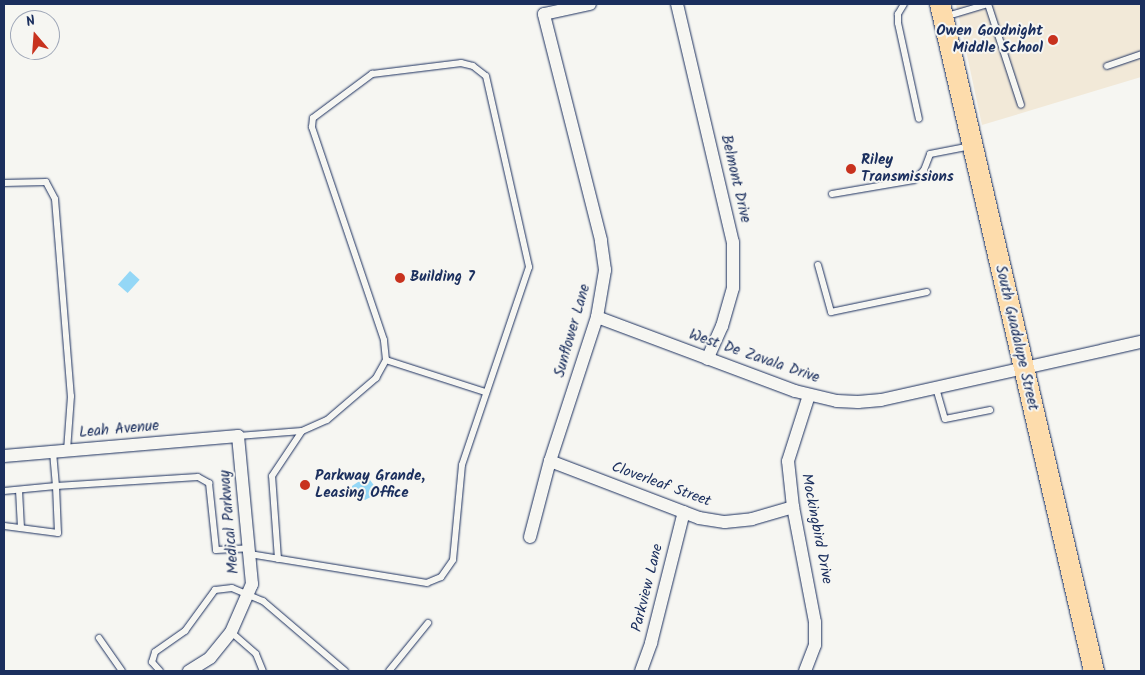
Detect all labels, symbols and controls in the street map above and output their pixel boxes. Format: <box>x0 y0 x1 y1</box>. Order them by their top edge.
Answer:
north arrow <box>10 10 60 60</box>
text: N <box>23 10 38 34</box>
place label: Owen Goodnight Middle School <box>936 22 1043 57</box>
marker: Owen Goodnight Middle School <box>1047 34 1059 46</box>
street label: Belmont Drive <box>716 133 754 225</box>
place label: Riley Transmissions <box>861 151 954 186</box>
marker: Riley Transmissions <box>845 163 857 175</box>
street label: South Guadalupe Street <box>991 264 1041 412</box>
place label: Building 7 <box>410 269 475 287</box>
marker: Building 7 <box>394 272 406 284</box>
street label: Sunflower Lane <box>551 282 595 380</box>
street label: West De Zavala Drive <box>686 326 822 388</box>
street label: Leah Avenue <box>78 418 160 442</box>
street label: Cloverleaf Street <box>609 459 713 511</box>
place label: Parkway Grande, Leasing Office <box>315 467 425 502</box>
street label: Medical Parkway <box>216 469 244 575</box>
street label: Mockingbird Drive <box>796 472 836 586</box>
marker: Parkway Grande, Leasing Office <box>299 479 311 491</box>
street label: Parkview Lane <box>628 542 668 634</box>

